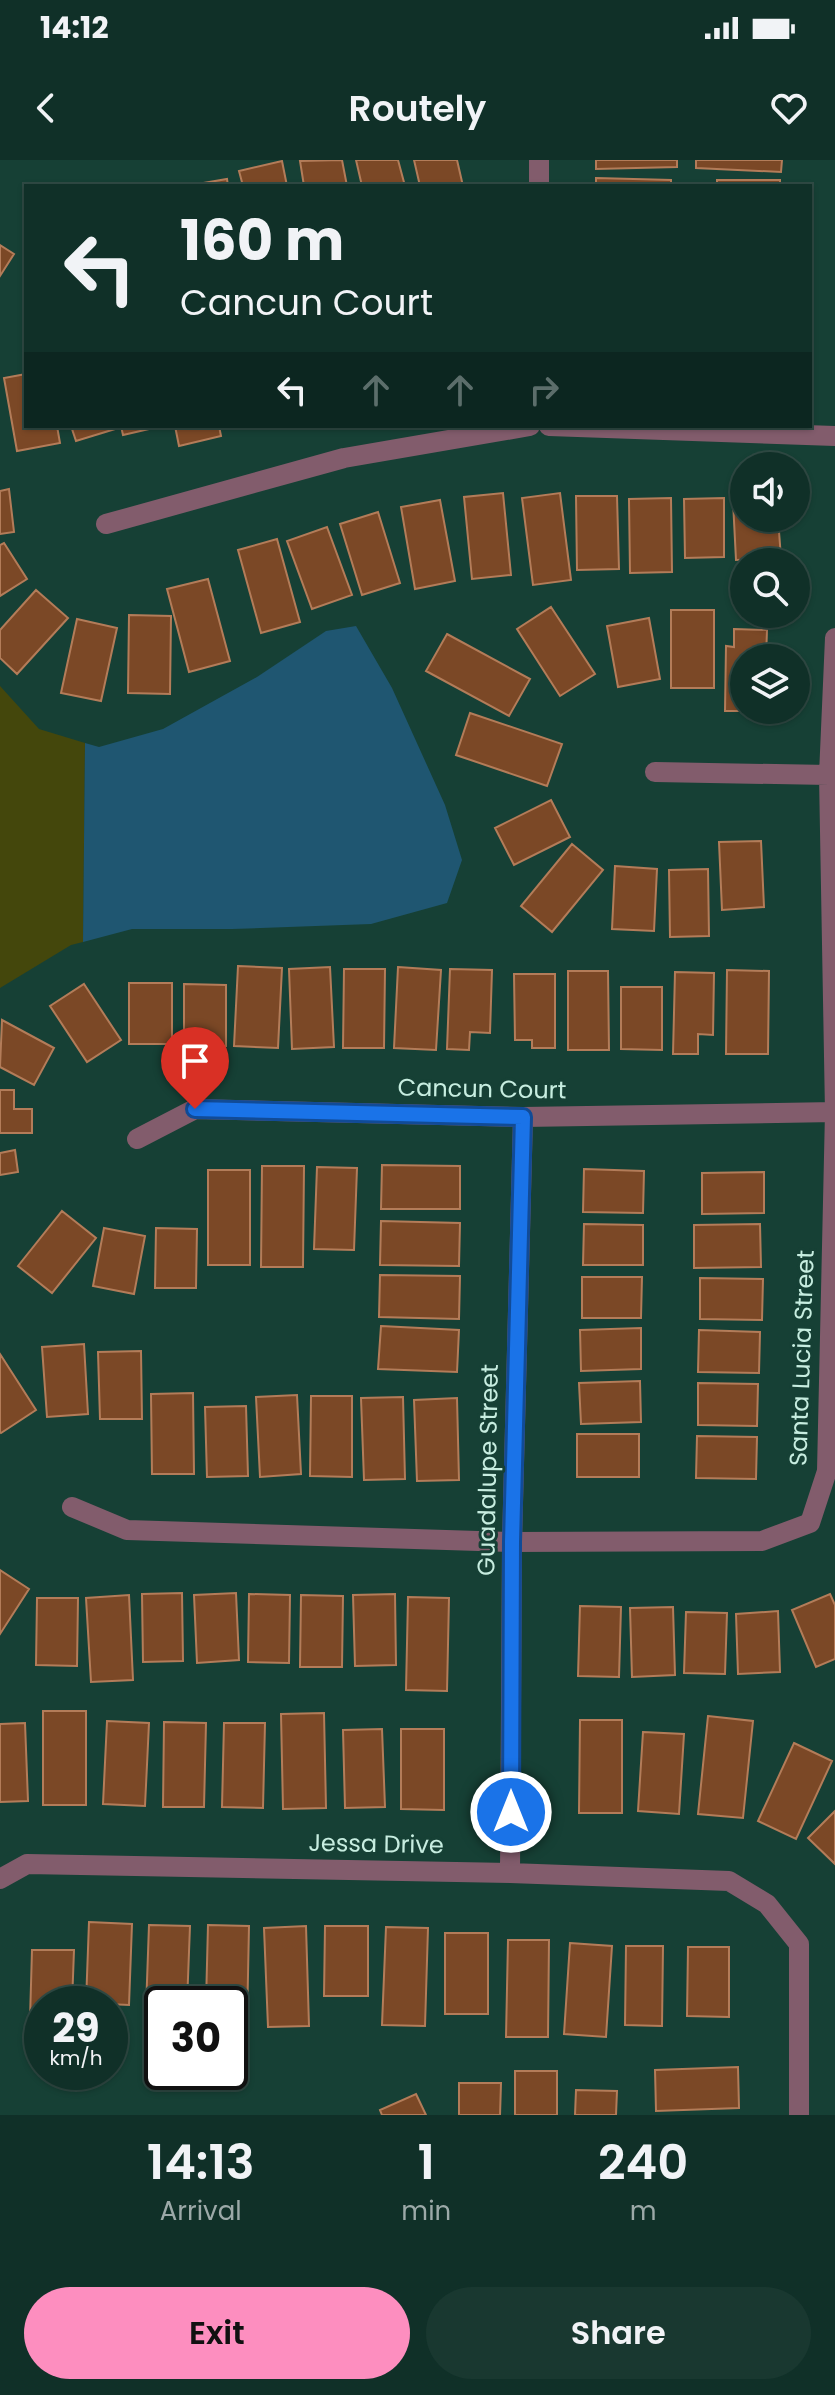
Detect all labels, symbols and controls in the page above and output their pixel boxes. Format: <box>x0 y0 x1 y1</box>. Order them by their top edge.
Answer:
text: 14:12 <box>40 6 109 49</box>
text: Routely <box>349 83 486 134</box>
icon: back <box>24 86 68 130</box>
icon: heart <box>767 86 811 130</box>
text: 160 m <box>180 201 344 280</box>
icon: left <box>48 216 152 320</box>
text: Cancun Court <box>180 277 433 328</box>
icon: left <box>270 368 314 412</box>
icon: ahead <box>354 368 398 412</box>
icon: ahead <box>438 368 482 412</box>
icon: right <box>522 368 566 412</box>
map controls <box>730 452 810 724</box>
button: sound <box>730 452 810 532</box>
button: search <box>730 548 810 628</box>
button: layers <box>730 644 810 724</box>
pin <box>161 1027 229 1109</box>
icon: arrive <box>173 1039 217 1083</box>
street label: Cancun Court <box>397 1071 567 1106</box>
street label: Santa Lucia Street <box>781 1249 822 1467</box>
street label: Guadalupe Street <box>469 1364 506 1576</box>
position arrow <box>469 1770 553 1854</box>
street label: Jessa Drive <box>308 1826 444 1861</box>
speed limit sign: 30 <box>144 1986 248 2090</box>
text: 29 <box>52 2000 100 2056</box>
text: km/h <box>49 2044 103 2072</box>
text: 14:13 <box>147 2129 255 2196</box>
text: 1 <box>418 2129 435 2196</box>
text: 240 <box>598 2129 688 2196</box>
text: Arrival <box>160 2193 242 2229</box>
text: min <box>401 2193 451 2229</box>
text: m <box>630 2193 656 2229</box>
button: Exit <box>24 2287 410 2379</box>
button: Share <box>426 2287 811 2379</box>

